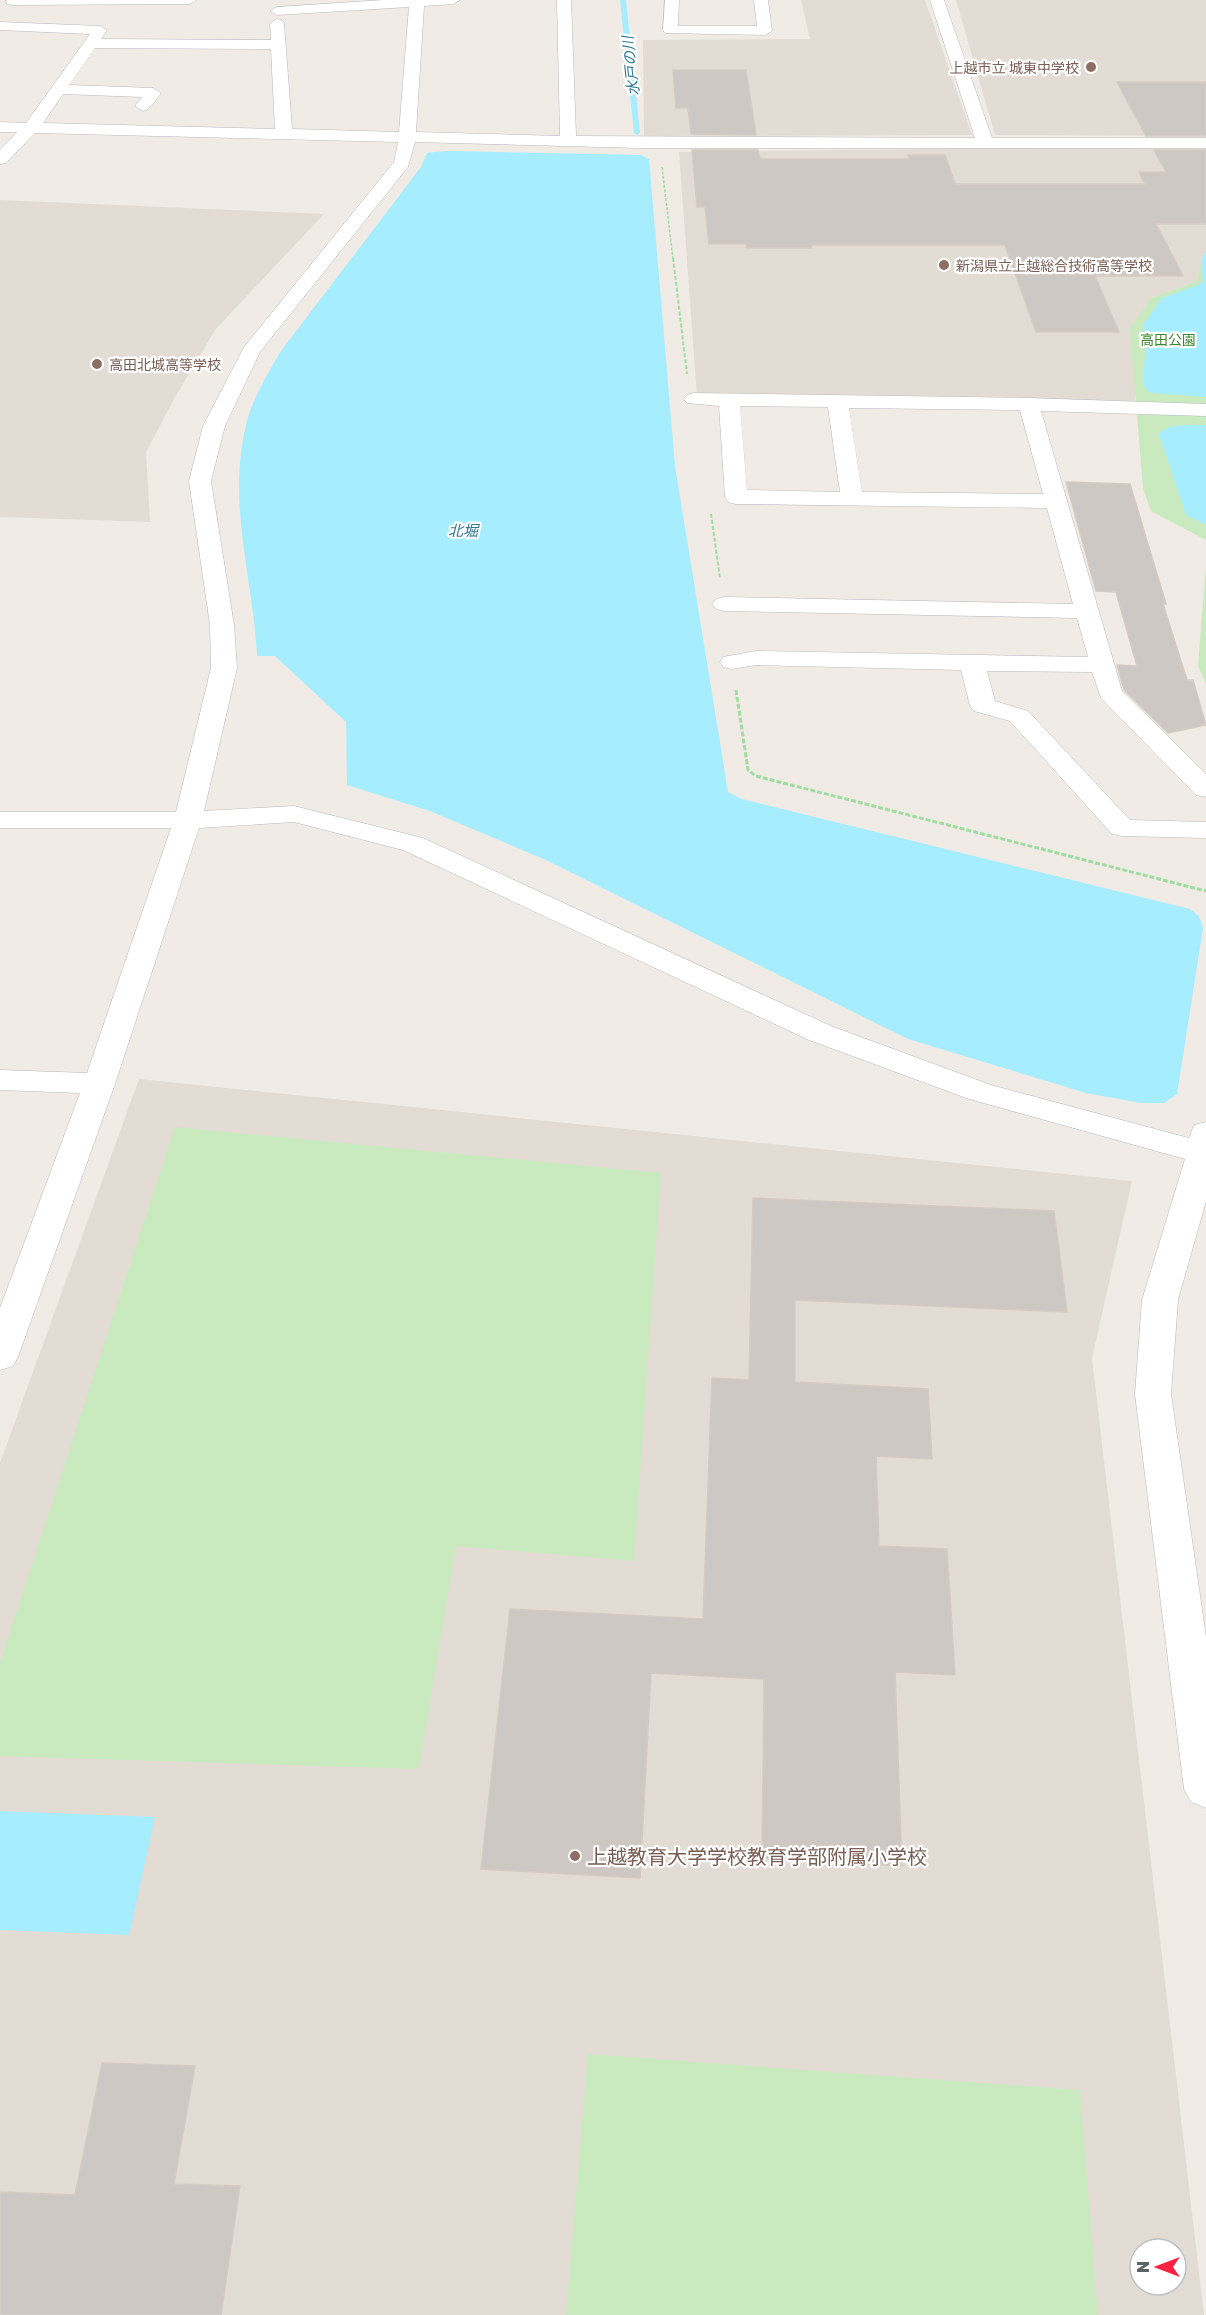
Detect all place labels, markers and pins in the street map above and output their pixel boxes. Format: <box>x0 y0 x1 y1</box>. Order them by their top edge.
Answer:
place label: 上越市立 城東中学校 <box>950 59 1079 76</box>
marker: 上越市立 城東中学校 <box>1084 60 1098 74</box>
place label: 新潟県立上越総合技術高等学校 <box>956 257 1152 274</box>
marker: 新潟県立上越総合技術高等学校 <box>937 258 951 272</box>
place label: 高田北城高等学校 <box>109 356 221 373</box>
marker: 高田北城高等学校 <box>90 357 104 371</box>
place label: 上越教育大学学校教育学部附属小学校 <box>587 1844 927 1868</box>
marker: 上越教育大学学校教育学部附属小学校 <box>568 1849 582 1863</box>

